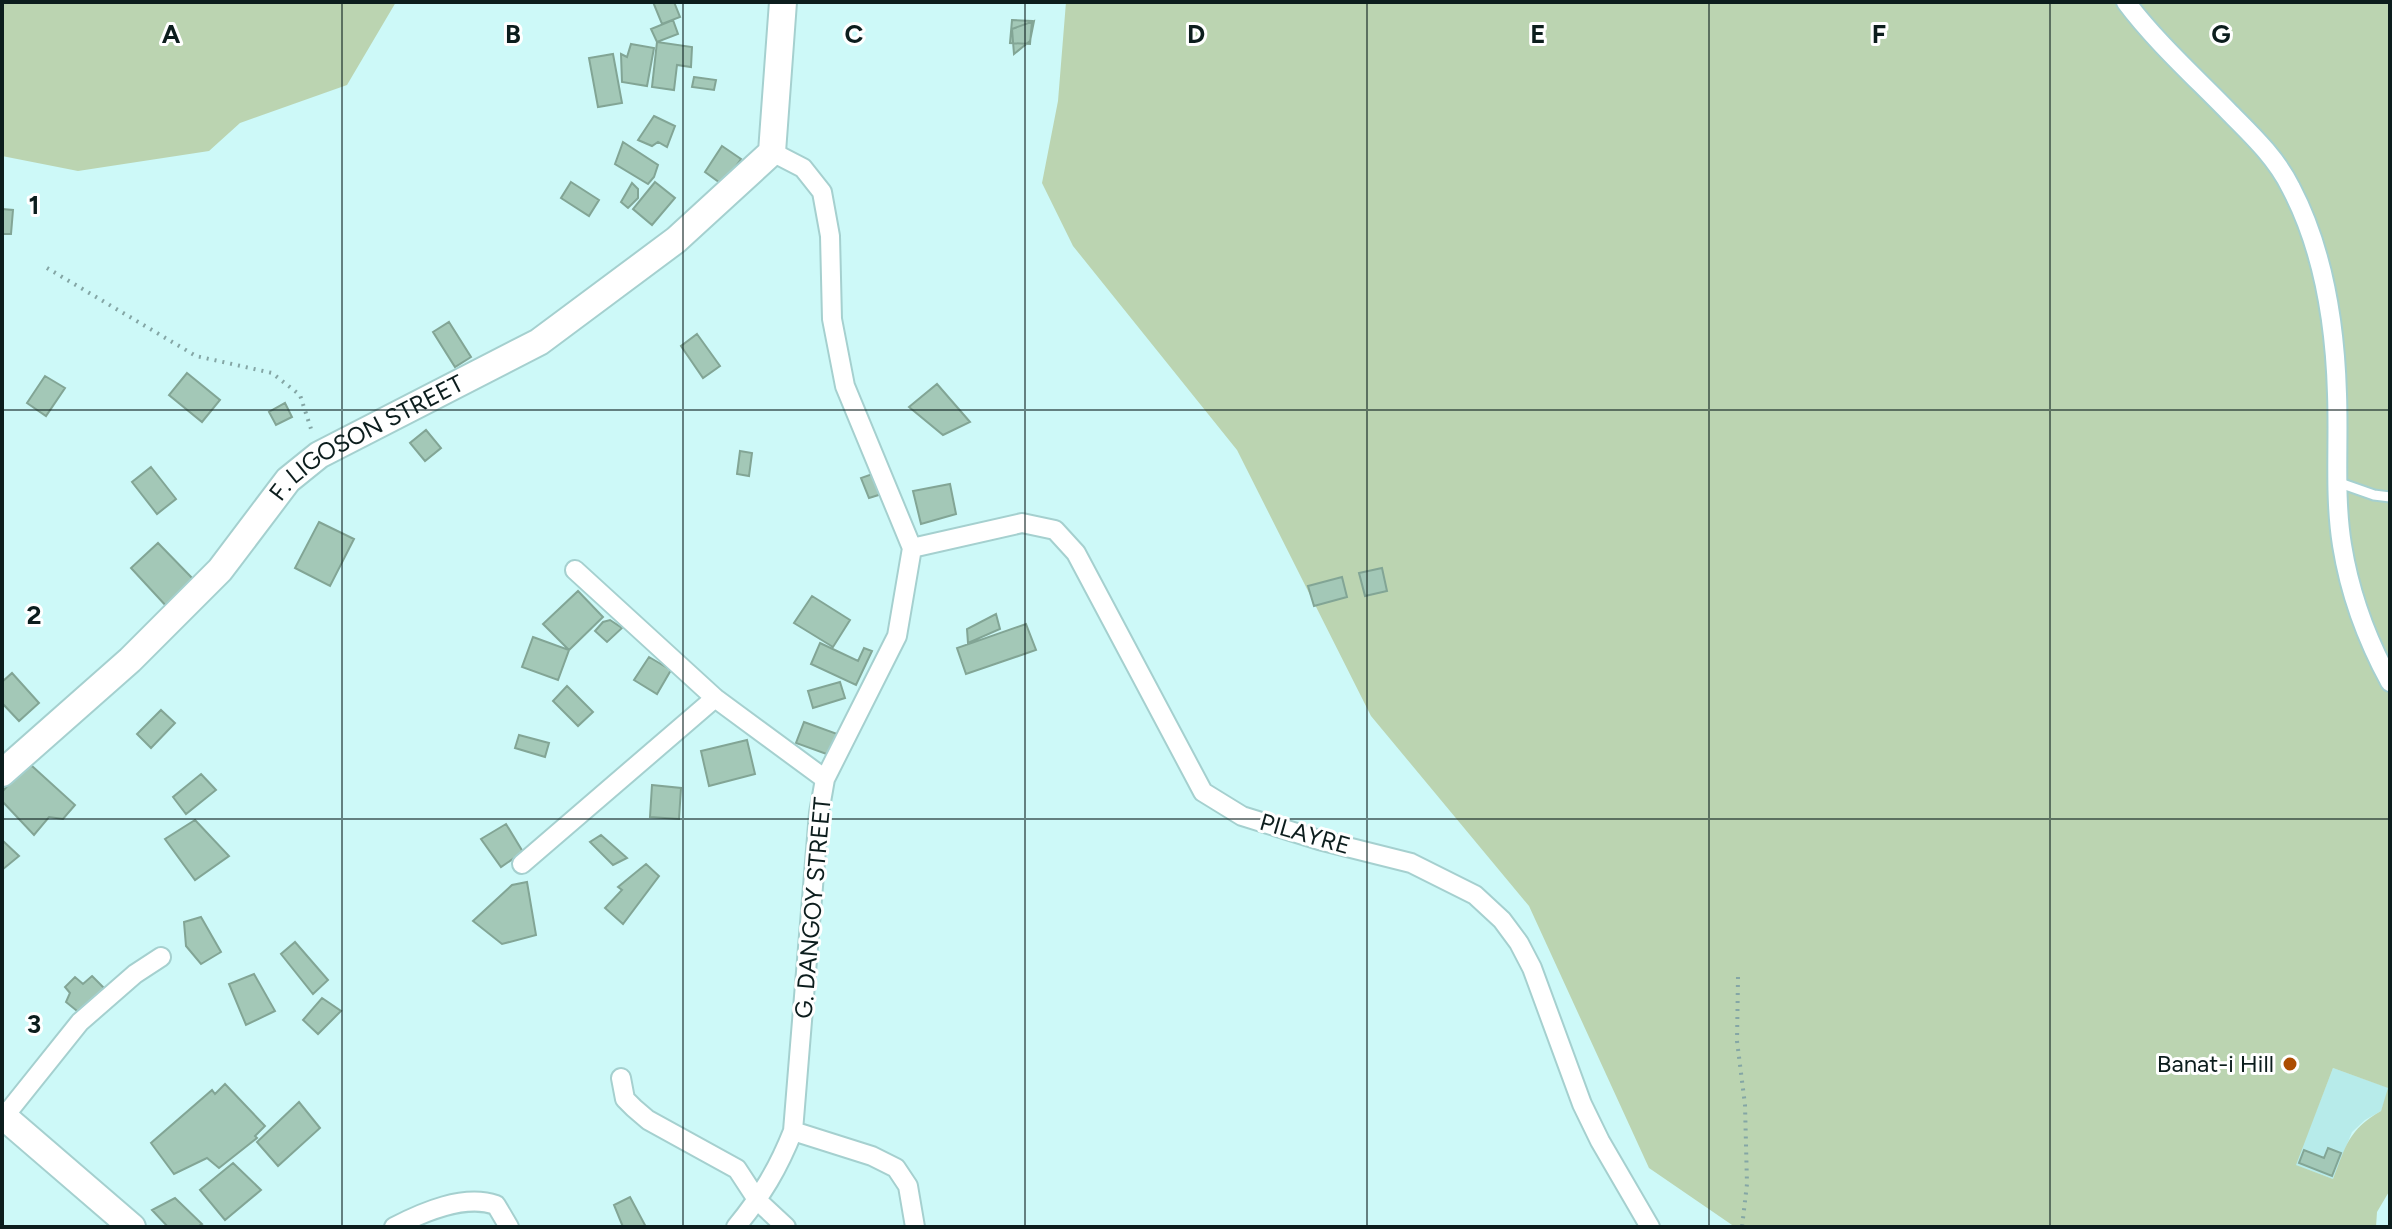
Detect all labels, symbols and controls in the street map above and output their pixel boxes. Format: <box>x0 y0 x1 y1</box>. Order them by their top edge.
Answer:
text: A <box>162 18 181 50</box>
text: B <box>505 18 521 50</box>
text: C <box>845 18 864 50</box>
text: D <box>1187 18 1205 50</box>
text: E <box>1530 18 1546 50</box>
text: F <box>1872 18 1886 50</box>
text: G <box>2211 18 2231 50</box>
text: 1 <box>29 189 39 221</box>
street label: F. LIGOSON STREET <box>263 368 468 506</box>
text: 2 <box>26 599 42 631</box>
street label: G. DANGOY STREET <box>788 796 837 1020</box>
street label: PILAYRE <box>1257 807 1354 860</box>
text: 3 <box>27 1008 41 1040</box>
place label: Banat-i Hill <box>2157 1049 2274 1078</box>
marker: Banat-i Hill <box>2281 1055 2299 1073</box>

